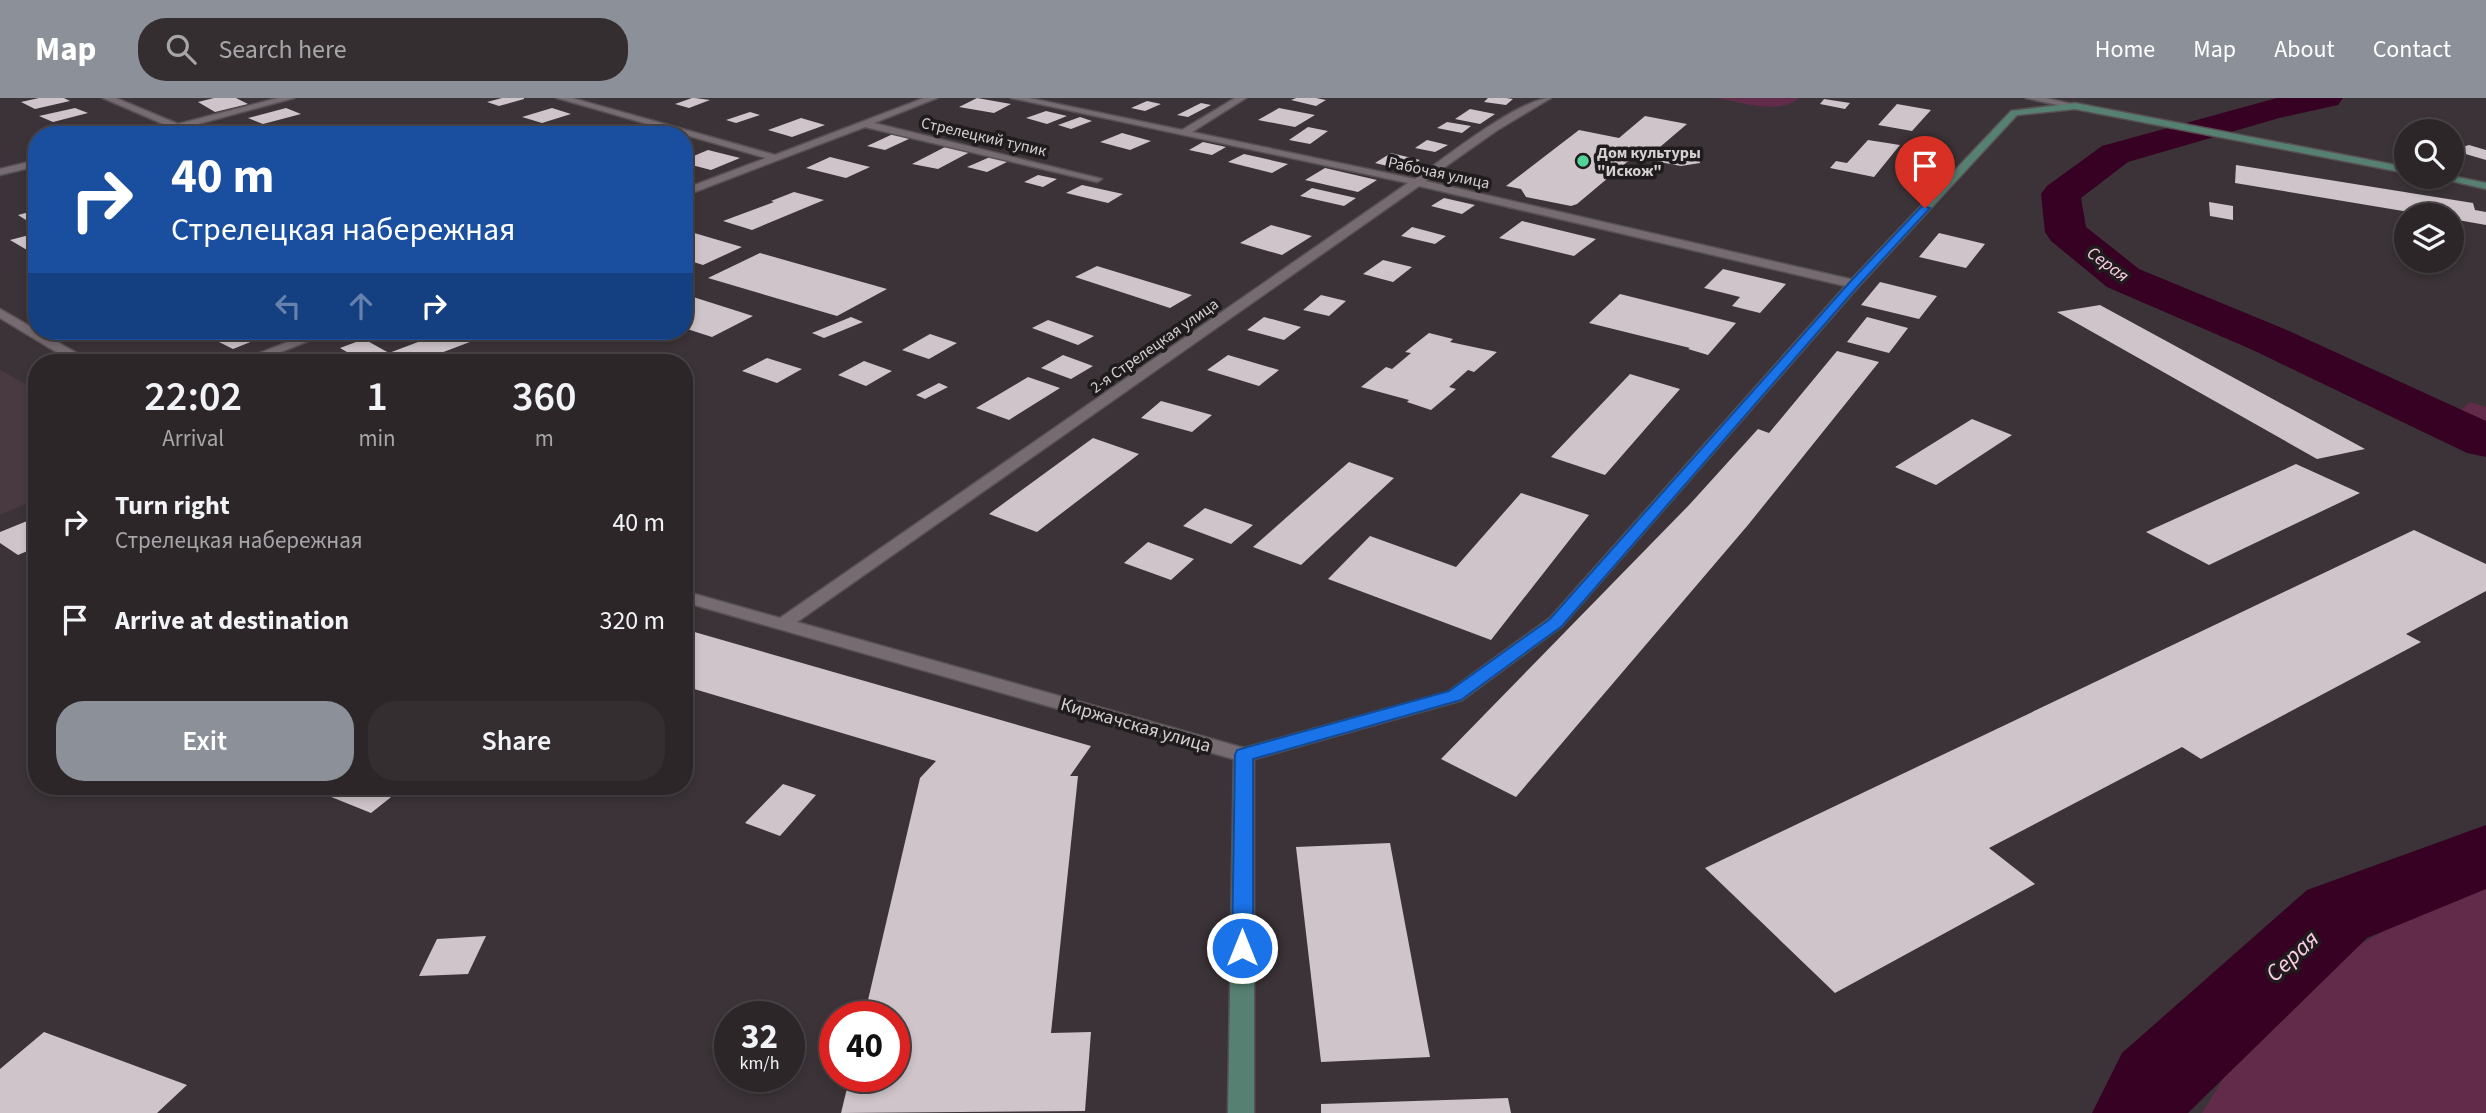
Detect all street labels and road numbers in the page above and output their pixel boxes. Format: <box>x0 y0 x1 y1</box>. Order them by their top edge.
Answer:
street label: Стрелецкий тупик <box>919 112 1049 162</box>
street label: Рабочая улица <box>1386 151 1492 194</box>
street label: 2-я Стрелецкая улица <box>1086 293 1223 398</box>
street label: Киржачская улица <box>1057 691 1214 760</box>

